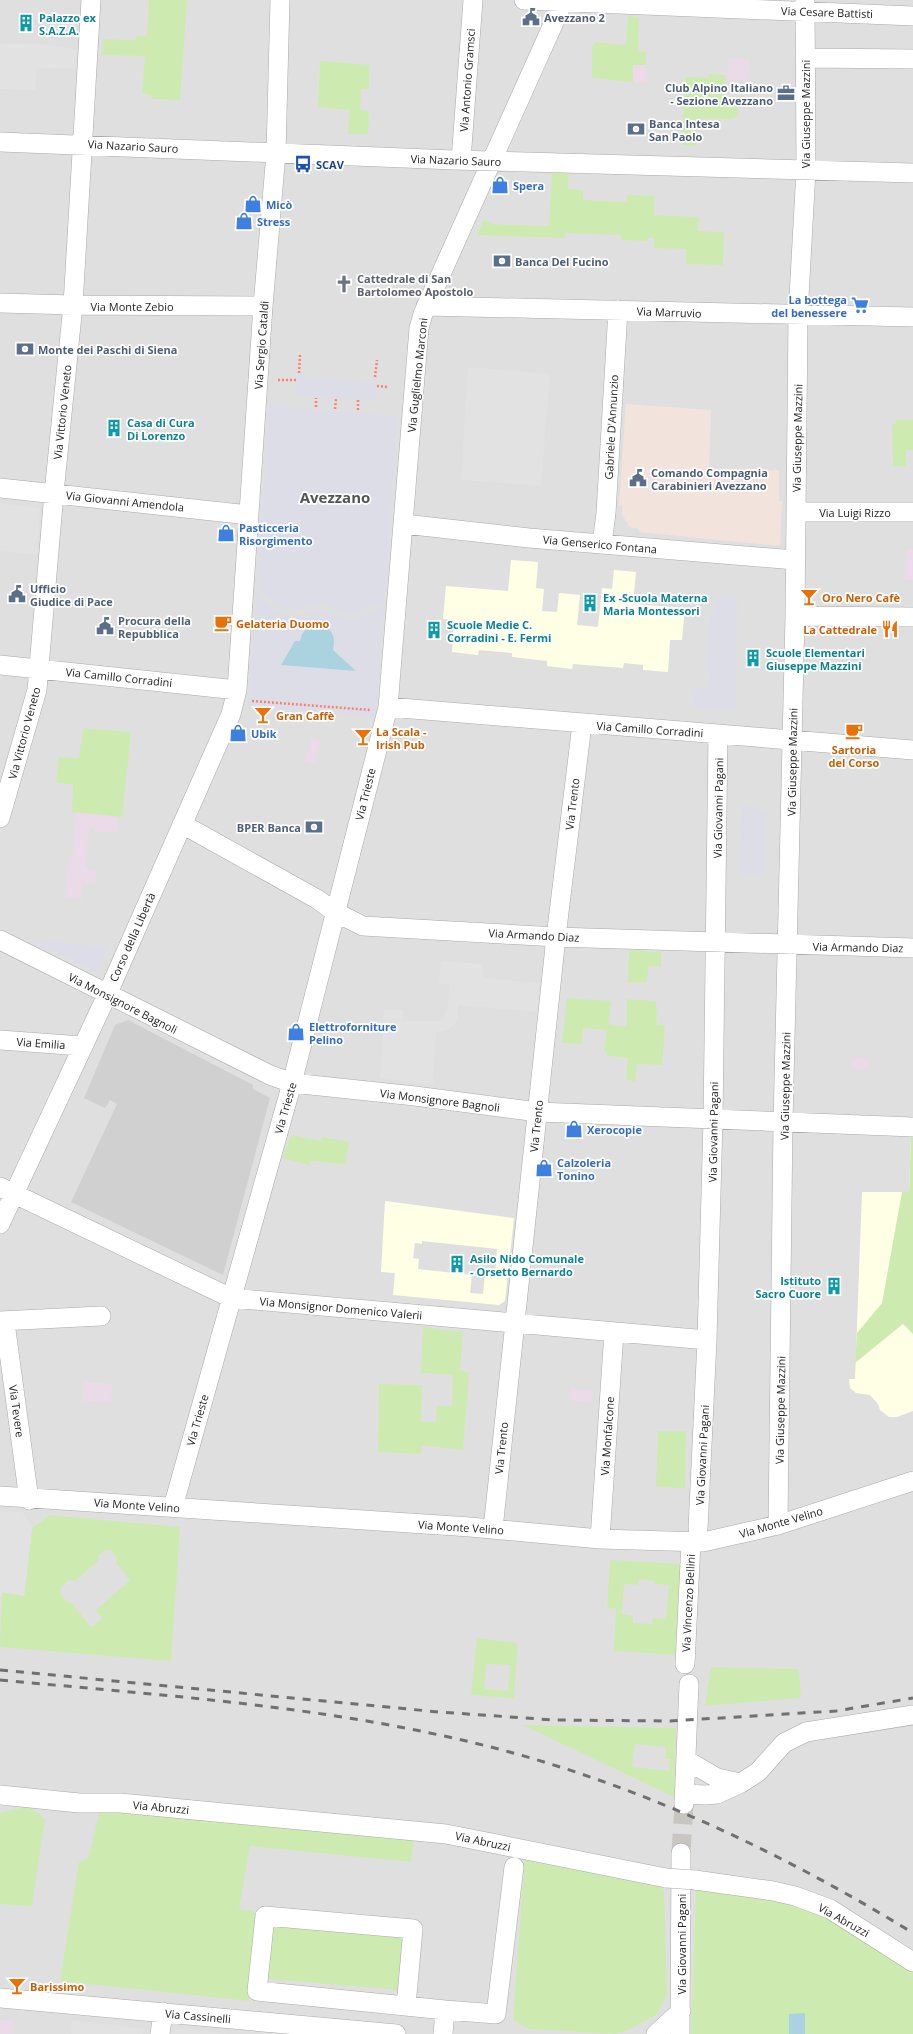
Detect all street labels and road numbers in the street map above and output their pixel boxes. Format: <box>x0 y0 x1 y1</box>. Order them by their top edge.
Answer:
street label: Via Cesare Battisti <box>781 3 873 21</box>
street label: Via Antonio Gramsci <box>456 28 478 132</box>
street label: Via Giuseppe Mazzini <box>798 60 813 168</box>
street label: Via Nazario Sauro <box>87 136 179 156</box>
street label: Via Nazario Sauro <box>410 151 502 169</box>
street label: Via Monte Zebio <box>90 299 174 314</box>
street label: Via Sergio Cataldi <box>250 300 272 390</box>
street label: Via Marruvio <box>636 303 702 321</box>
street label: Via Guglielmo Marconi <box>404 317 430 433</box>
street label: Via Vittorio Veneto <box>50 364 74 460</box>
street label: Gabriele D'Annunzio <box>601 374 621 480</box>
street label: Via Giuseppe Mazzini <box>789 384 805 492</box>
street label: Via Giovanni Amendola <box>65 487 185 515</box>
street label: Via Luigi Rizzo <box>819 505 891 520</box>
street label: Via Genserico Fontana <box>542 532 658 556</box>
street label: Via Camillo Corradini <box>65 664 173 690</box>
street label: Via Vittorio Veneto <box>4 685 44 781</box>
street label: Via Giuseppe Mazzini <box>784 708 800 816</box>
street label: Via Camillo Corradini <box>596 718 704 740</box>
street label: Via Giovanni Pagani <box>710 757 726 859</box>
street label: Via Trieste <box>351 766 379 822</box>
street label: Via Trento <box>561 777 583 831</box>
street label: Corso della Libertà <box>106 890 158 984</box>
street label: Via Armando Diaz <box>488 925 580 945</box>
street label: Via Armando Diaz <box>812 939 904 955</box>
street label: Via Monsignore Bagnoli <box>66 969 180 1037</box>
street label: Via Giuseppe Mazzini <box>777 1032 793 1140</box>
street label: Via Emilia <box>16 1034 66 1052</box>
street label: Via Trieste <box>270 1080 300 1136</box>
street label: Via Giovanni Pagani <box>705 1081 721 1183</box>
street label: Via Monsignore Bagnoli <box>379 1085 501 1115</box>
street label: Via Trento <box>526 1099 546 1153</box>
street label: Via Monsignor Domenico Valerii <box>259 1293 423 1323</box>
street label: Via Giuseppe Mazzini <box>772 1356 788 1464</box>
street label: Via Tevere <box>6 1384 28 1438</box>
street label: Via Trieste <box>182 1392 212 1448</box>
street label: Via Monfalcone <box>597 1396 617 1476</box>
street label: Via Giovanni Pagani <box>692 1404 712 1506</box>
street label: Via Trento <box>491 1421 511 1475</box>
street label: Via Monte Velino <box>93 1495 181 1516</box>
street label: Via Monte Velino <box>738 1503 825 1541</box>
street label: Via Monte Velino <box>417 1517 505 1538</box>
street label: Via Vincenzo Bellini <box>678 1553 698 1653</box>
street label: Via Abruzzi <box>132 1797 190 1817</box>
street label: Via Abruzzi <box>454 1828 512 1854</box>
street label: Via Giovanni Pagani <box>674 1894 689 1994</box>
street label: Via Abruzzi <box>816 1900 872 1940</box>
street label: Via Cassinelli <box>165 2006 231 2026</box>

